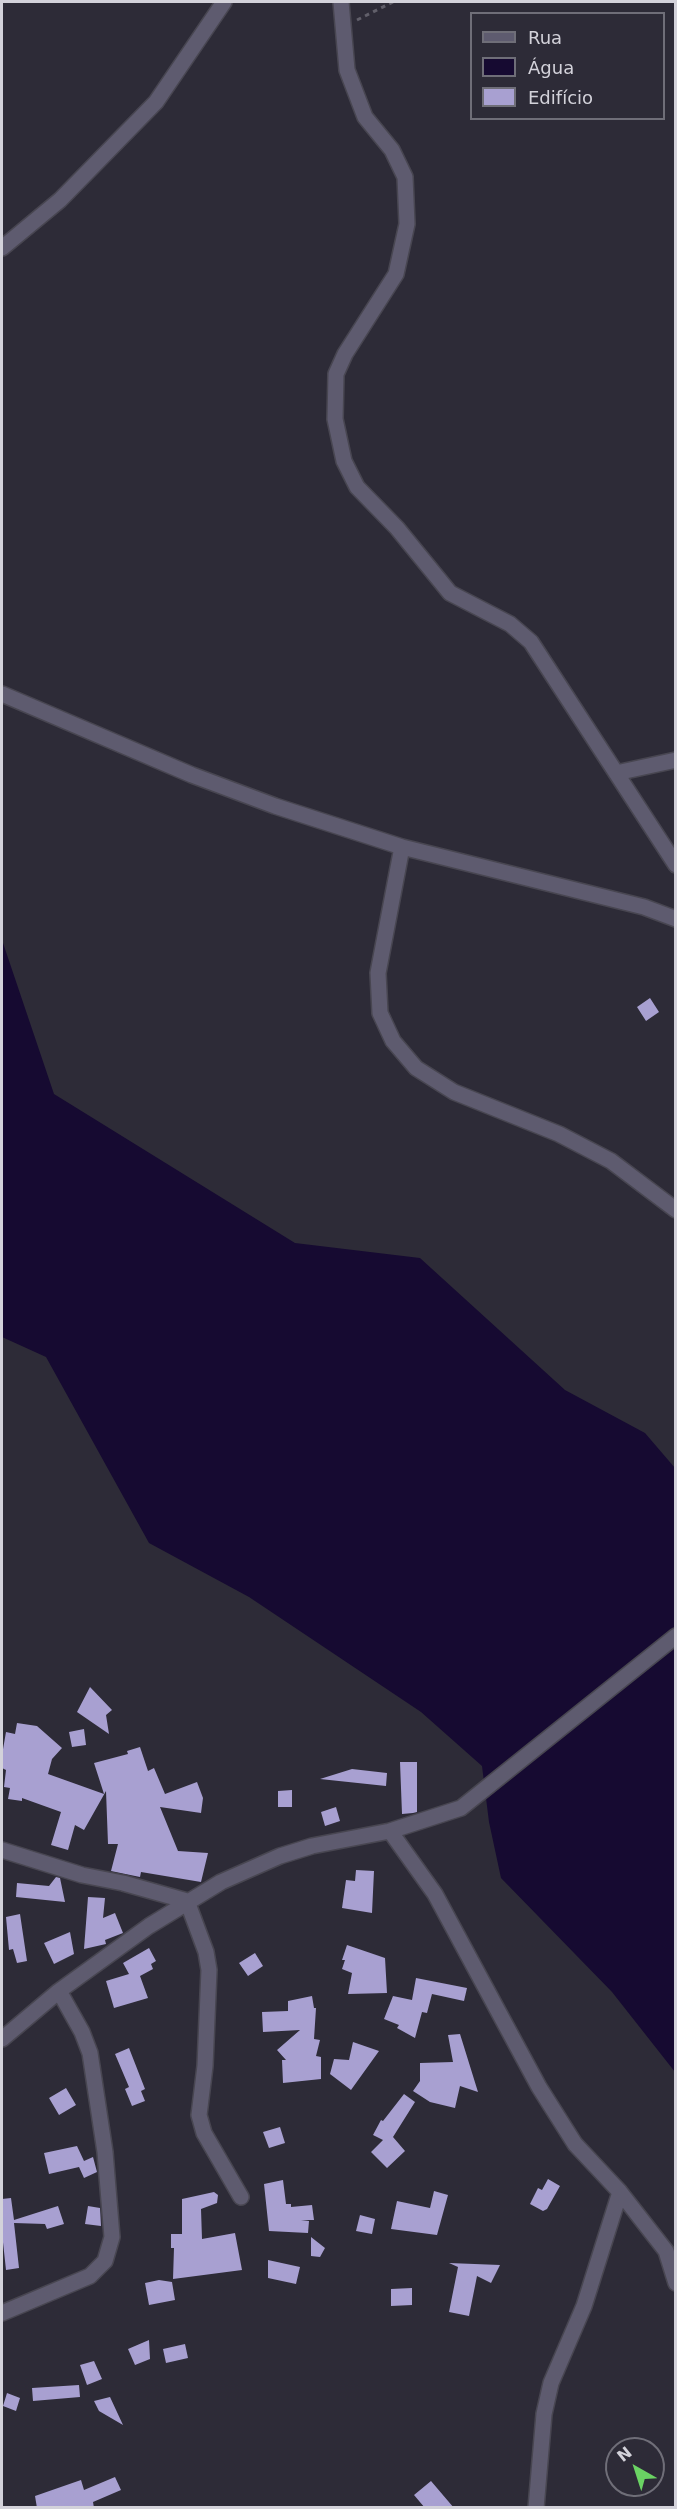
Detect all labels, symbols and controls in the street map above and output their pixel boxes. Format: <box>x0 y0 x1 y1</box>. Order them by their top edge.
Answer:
legend <box>470 12 665 120</box>
text: Rua <box>528 27 562 48</box>
text: Água <box>528 57 574 78</box>
text: Edifício <box>528 87 593 108</box>
north arrow <box>605 2437 665 2497</box>
text: N <box>613 2443 636 2466</box>

